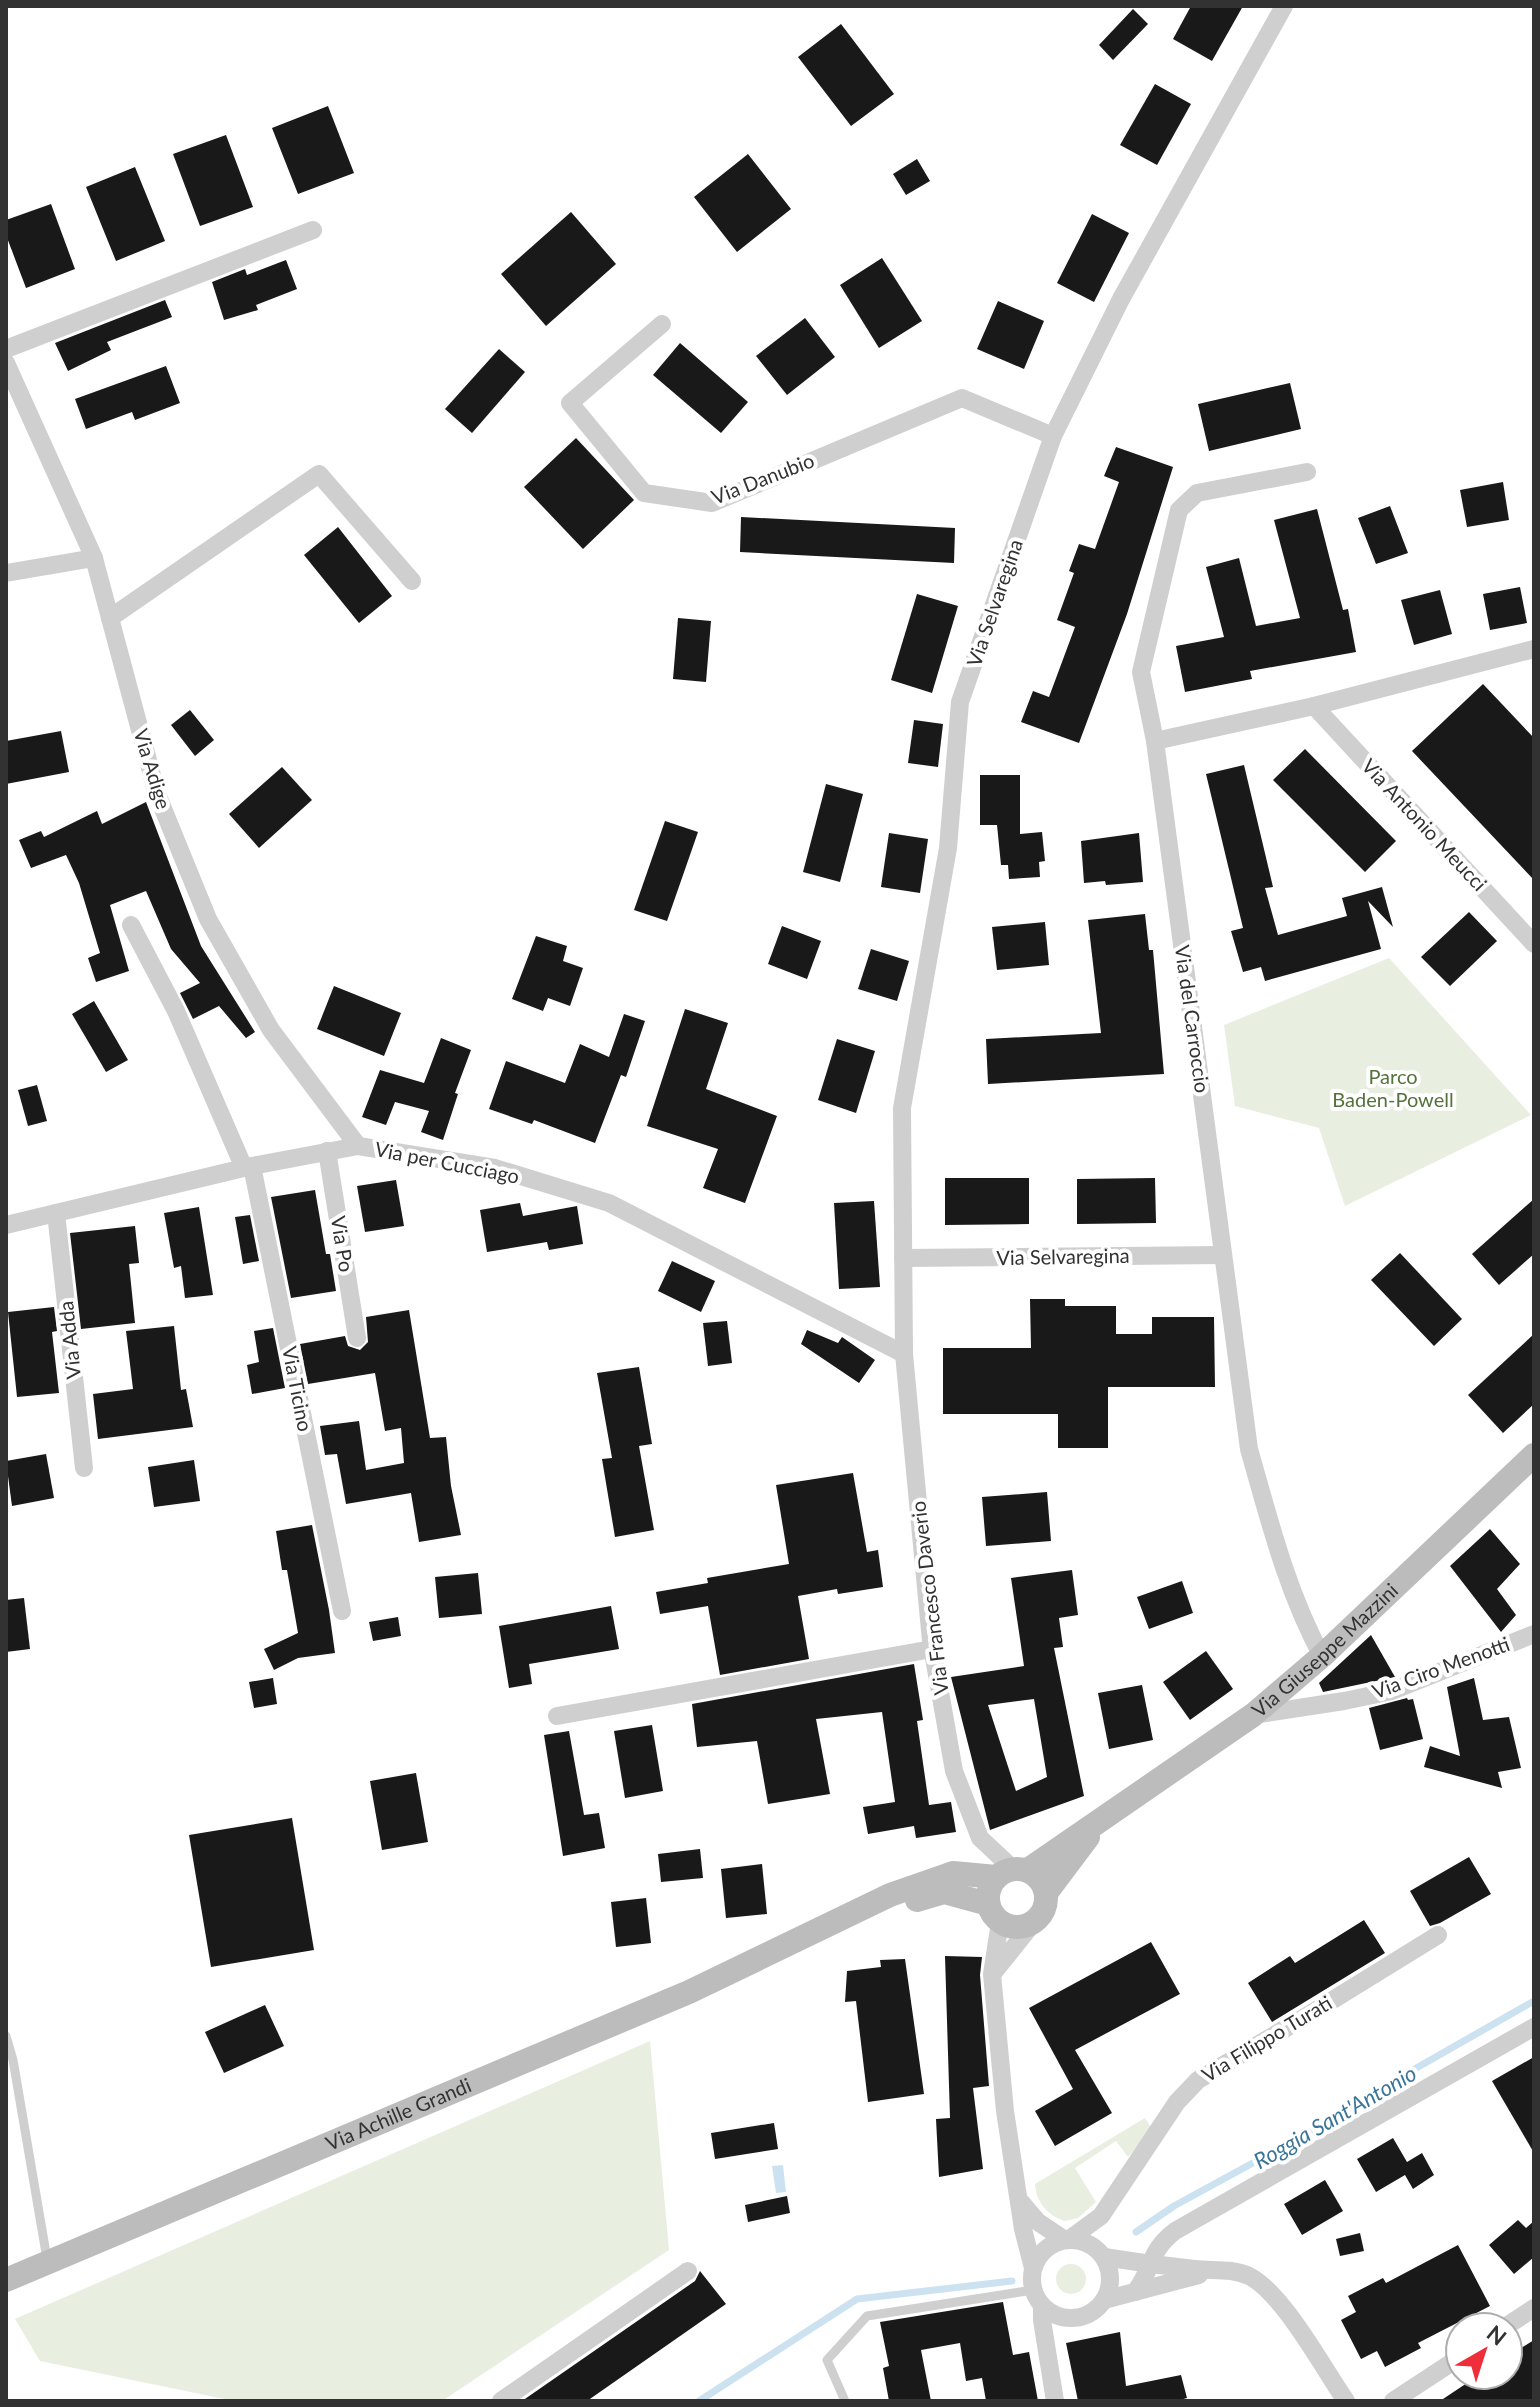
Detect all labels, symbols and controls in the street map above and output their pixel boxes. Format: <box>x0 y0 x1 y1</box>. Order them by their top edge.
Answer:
street label: Via Danubio <box>708 448 817 509</box>
street label: Via Selvaregina <box>961 536 1027 670</box>
street label: Via Adige <box>129 726 177 812</box>
street label: Via Antonio Meucci <box>1357 753 1492 895</box>
street label: Via del Carroccio <box>1171 943 1215 1094</box>
park label: Parco Baden-Powell <box>1332 1064 1454 1111</box>
street label: Via per Cucciago <box>373 1136 522 1188</box>
street label: Via Po <box>327 1214 359 1273</box>
street label: Via Selvaregina <box>996 1243 1130 1269</box>
street label: Via Adda <box>53 1300 85 1380</box>
street label: Via Ticino <box>278 1344 318 1433</box>
street label: Via Francesco Daverio <box>905 1500 953 1696</box>
street label: Via Giuseppe Mazzini <box>1247 1578 1402 1722</box>
street label: Via Ciro Menotti <box>1369 1631 1513 1703</box>
street label: Via Filippo Turati <box>1197 1990 1336 2086</box>
water label: Roggia Sant'Antonio <box>1249 2059 1421 2174</box>
street label: Via Achille Grandi <box>322 2072 474 2155</box>
north arrow <box>1444 2311 1524 2391</box>
text: N <box>1482 2319 1512 2351</box>

